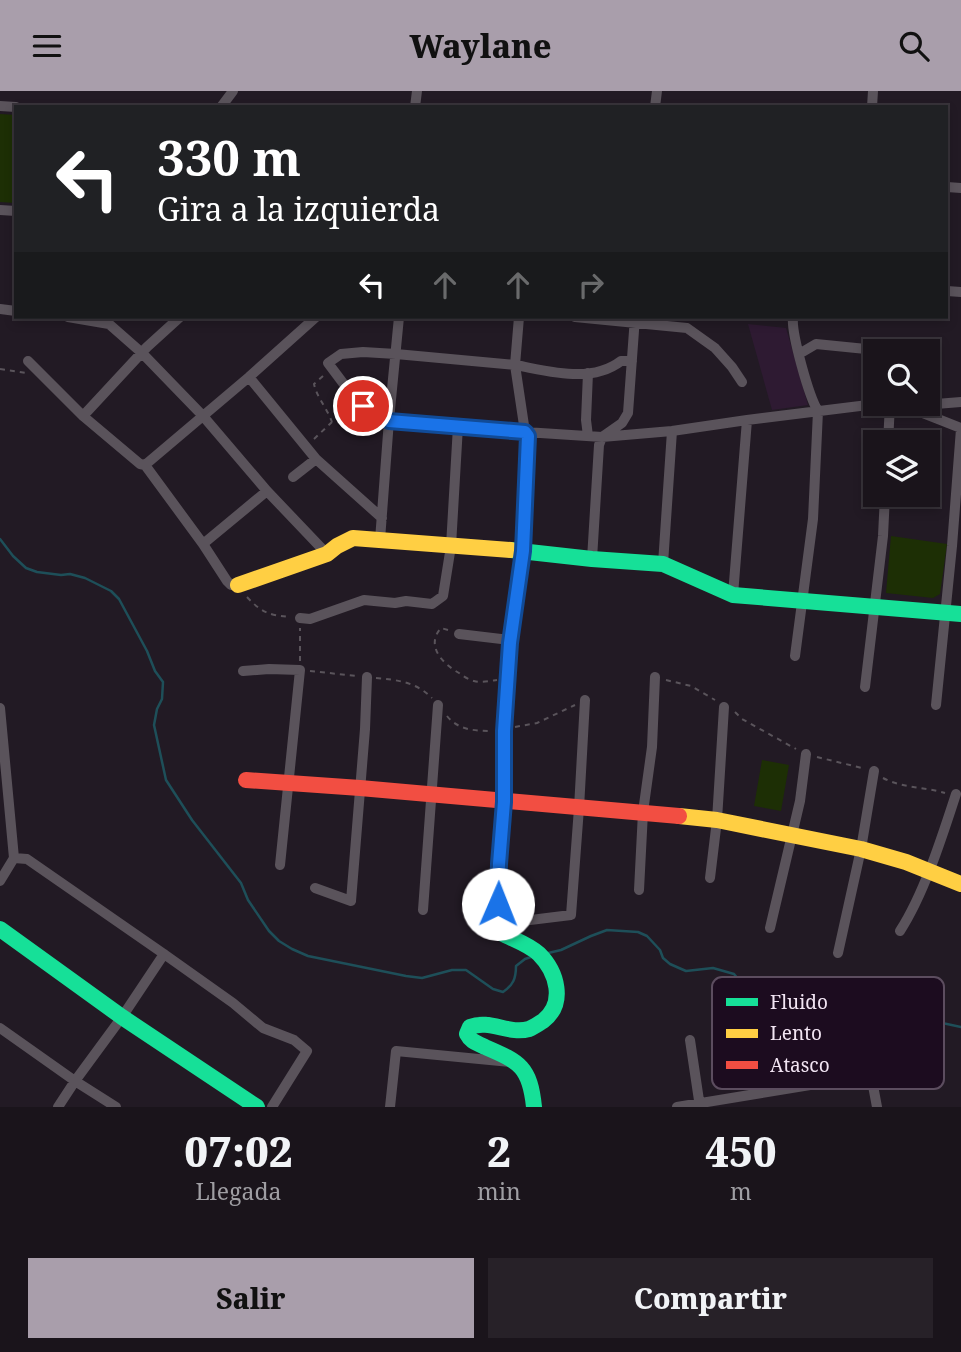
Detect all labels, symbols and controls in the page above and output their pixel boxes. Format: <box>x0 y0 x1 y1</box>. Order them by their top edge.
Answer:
text: Waylane <box>410 24 551 67</box>
icon: menu <box>28 27 66 65</box>
icon: search <box>895 27 933 65</box>
text: 330 m <box>157 124 301 190</box>
icon: left <box>42 133 133 224</box>
text: Gira a la izquierda <box>157 187 440 230</box>
icon: left <box>353 266 391 304</box>
icon: ahead <box>426 266 464 304</box>
icon: ahead <box>499 266 537 304</box>
icon: right <box>572 266 610 304</box>
map controls <box>863 339 940 507</box>
button: search <box>863 339 940 416</box>
pin <box>333 376 393 436</box>
icon: arrive <box>344 387 382 425</box>
button: layers <box>863 430 940 507</box>
position arrow <box>461 867 535 941</box>
legend <box>712 977 944 1089</box>
text: Fluido <box>770 989 828 1015</box>
text: Lento <box>770 1020 822 1046</box>
text: Atasco <box>770 1052 830 1078</box>
text: 07:02 <box>184 1122 293 1179</box>
text: 2 <box>487 1122 511 1179</box>
text: 450 <box>705 1122 777 1179</box>
text: Llegada <box>195 1175 282 1207</box>
text: min <box>477 1175 521 1207</box>
text: m <box>730 1175 752 1207</box>
button: Salir <box>28 1258 474 1338</box>
button: Compartir <box>488 1258 933 1338</box>

